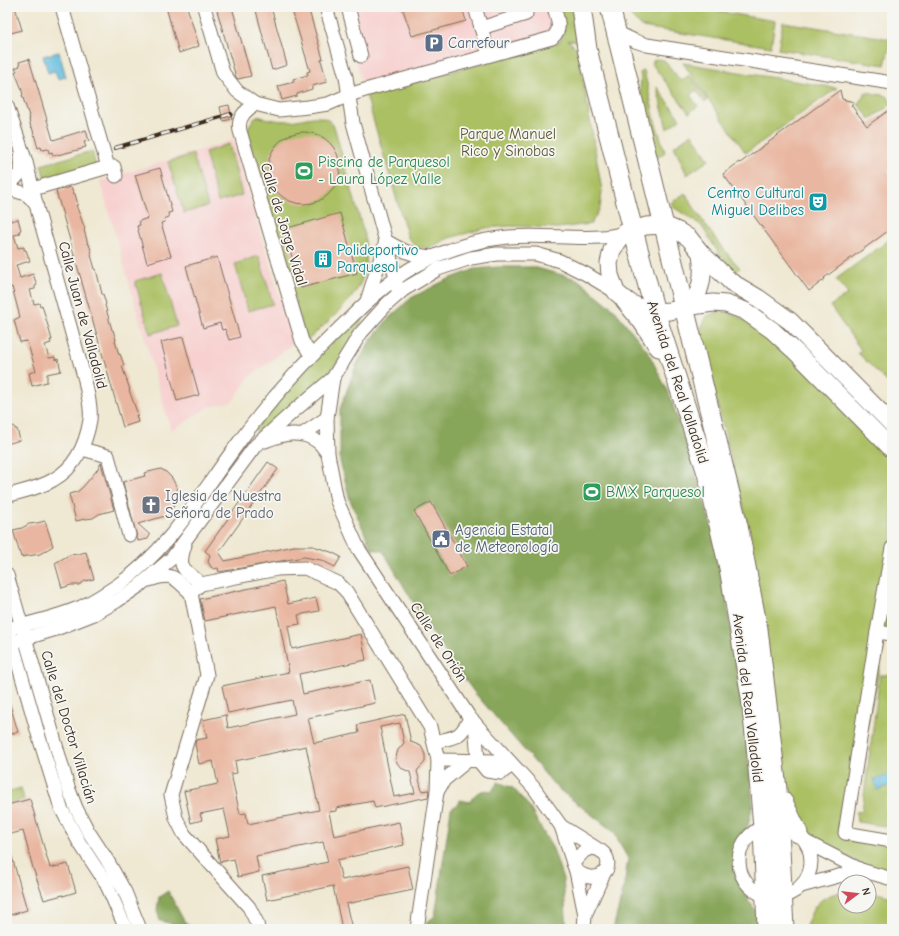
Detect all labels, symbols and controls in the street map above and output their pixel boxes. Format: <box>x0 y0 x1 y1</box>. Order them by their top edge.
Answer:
parking icon: Carrefour <box>423 32 445 54</box>
place label: Carrefour <box>448 34 510 52</box>
park label: Parque Manuel Rico y Sinobas <box>460 125 556 160</box>
place label: Piscina de Parquesol - Laura López Valle <box>318 153 450 188</box>
street label: Calle de Jorge Vidal <box>257 160 311 288</box>
sports icon: Piscina de Parquesol - Laura López Valle <box>293 160 315 182</box>
place label: Centro Cultural Miguel Delibes <box>707 184 804 219</box>
theatre icon: Centro Cultural Miguel Delibes <box>807 191 829 213</box>
street label: Calle Juan de Valladolid <box>55 239 111 391</box>
place label: Polideportivo Parquesol <box>337 241 418 276</box>
building icon: Polideportivo Parquesol <box>312 248 334 270</box>
street label: Avenida del Real Valladolid <box>643 298 713 466</box>
sports icon: BMX Parquesol <box>581 481 603 503</box>
place label: BMX Parquesol <box>606 483 705 501</box>
place label: Iglesia de Nuestra Señora de Prado <box>165 487 282 522</box>
church icon: Iglesia de Nuestra Señora de Prado <box>140 494 162 516</box>
place label: Agencia Estatal de Meteorología <box>455 521 559 556</box>
public building icon: Agencia Estatal de Meteorología <box>430 528 452 550</box>
street label: Calle de Orión <box>406 599 472 685</box>
street label: Avenida del Real Valladolid <box>729 612 767 784</box>
street label: Calle del Doctor Villacián <box>37 648 101 806</box>
north arrow <box>837 874 877 914</box>
text: N <box>859 886 873 897</box>

